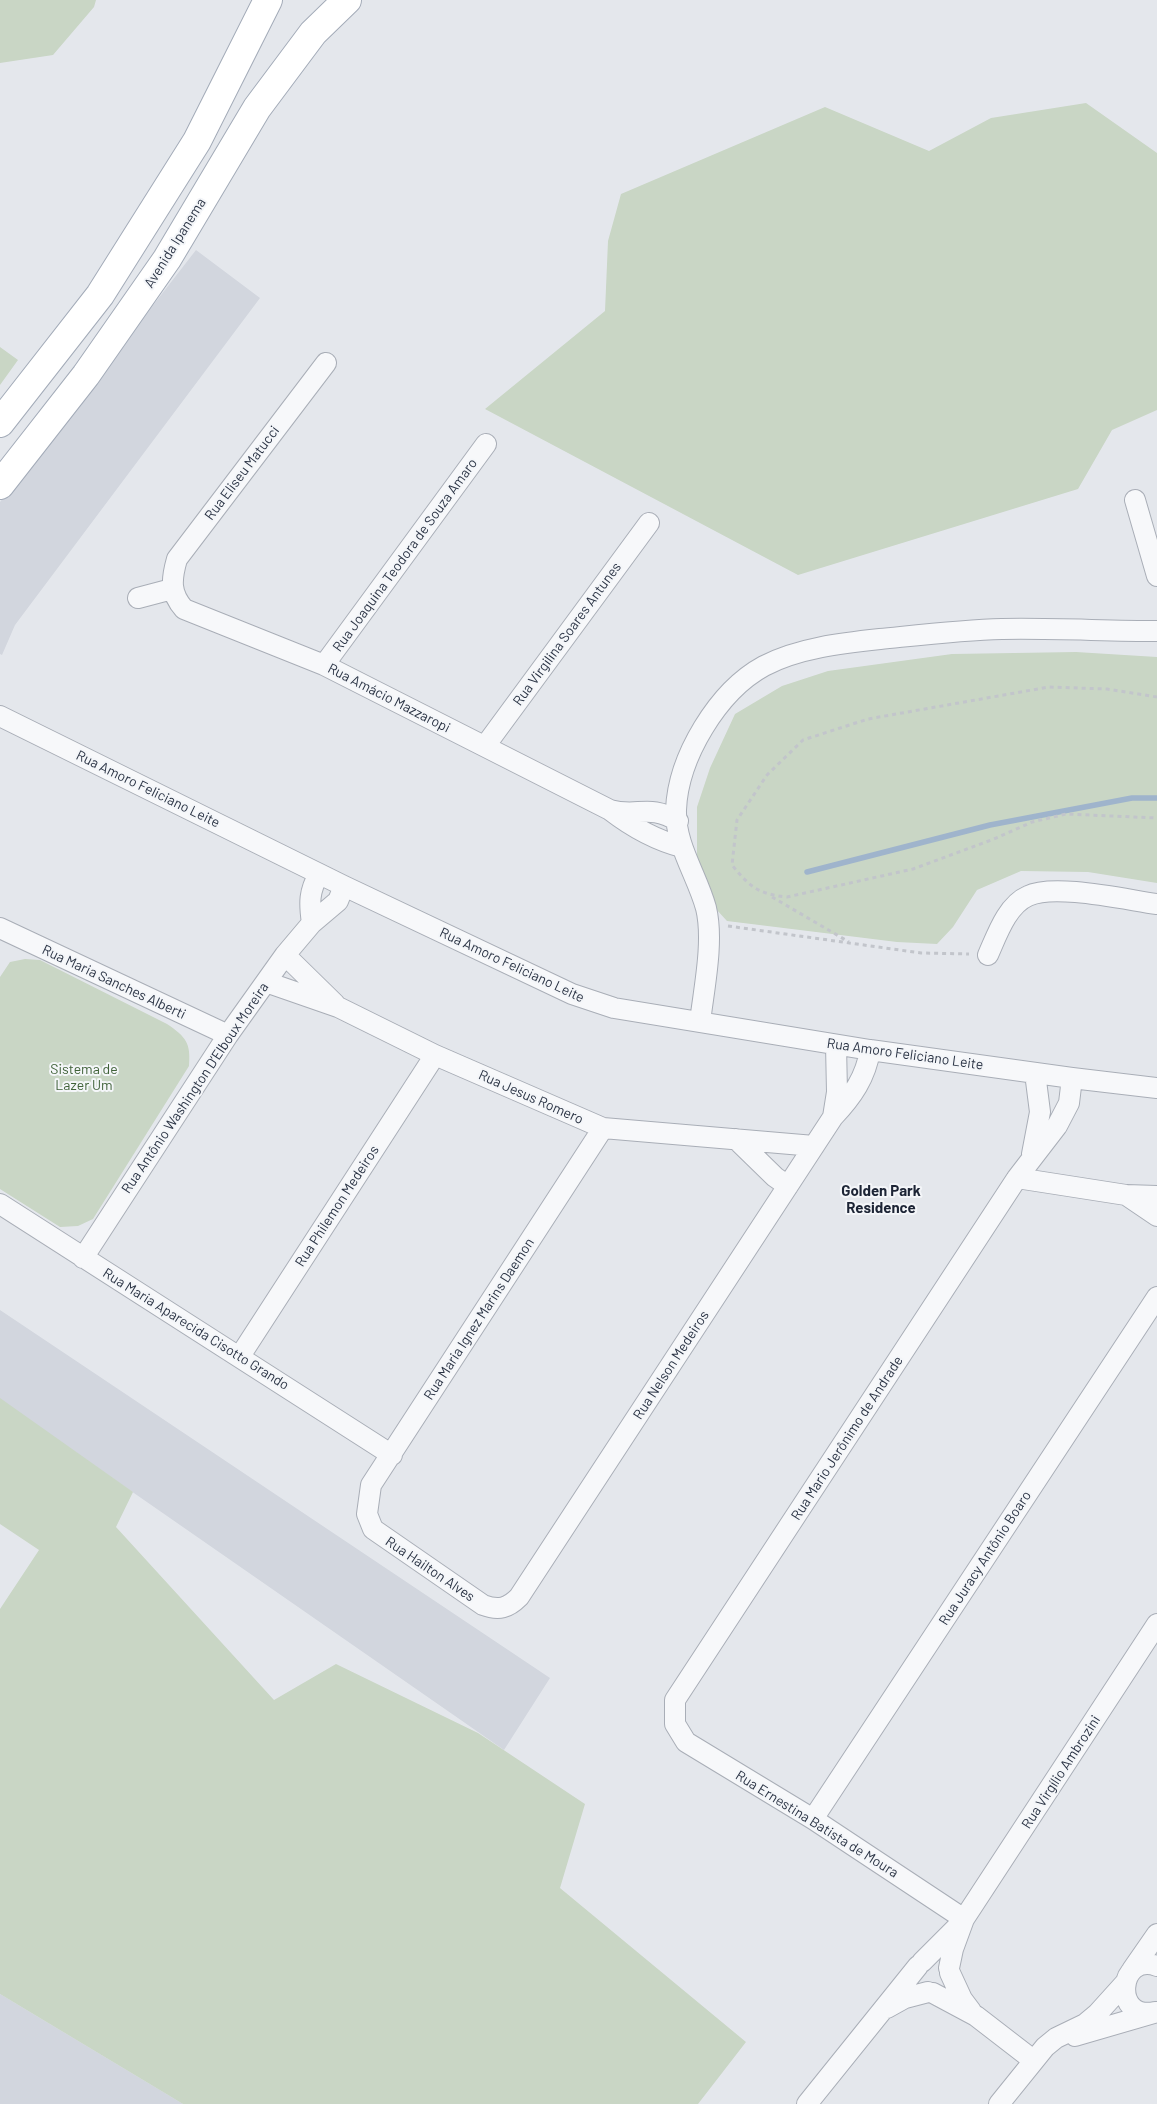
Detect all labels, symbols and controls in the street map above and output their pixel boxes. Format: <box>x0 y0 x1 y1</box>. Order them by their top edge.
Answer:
street label: Avenida Ipanema <box>141 195 209 291</box>
street label: Rua Eliseu Matucci <box>201 423 283 523</box>
street label: Rua Joaquina Teodora de Souza Amaro <box>329 455 481 655</box>
street label: Rua Virgilina Soares Antunes <box>509 559 625 709</box>
street label: Rua Amácio Mazzaropi <box>325 660 453 736</box>
street label: Rua Amoro Feliciano Leite <box>73 747 223 831</box>
street label: Rua Amoro Feliciano Leite <box>437 924 587 1006</box>
street label: Rua Maria Sanches Alberti <box>39 941 189 1023</box>
street label: Rua Antônio Washington D’Elboux Moreira <box>118 979 272 1197</box>
street label: Rua Amoro Feliciano Leite <box>826 1035 984 1073</box>
park label: Sistema de Lazer Um <box>50 1061 118 1094</box>
street label: Rua Jesus Romero <box>476 1066 586 1128</box>
street label: Rua Philemon Medeiros <box>292 1142 382 1270</box>
district label: Golden Park Residence <box>841 1182 921 1217</box>
street label: Rua Maria Ignez Marins Daemon <box>420 1235 538 1403</box>
street label: Rua Maria Aparecida Cisotto Grando <box>100 1265 292 1393</box>
street label: Rua Nelson Medeiros <box>630 1307 712 1423</box>
street label: Rua Mario Jerônimo de Andrade <box>788 1353 906 1523</box>
street label: Rua Juracy Antônio Boaro <box>935 1488 1035 1628</box>
street label: Rua Hailton Alves <box>382 1533 478 1605</box>
street label: Rua Virgílio Ambrozini <box>1018 1712 1104 1832</box>
street label: Rua Ernestina Batista de Moura <box>733 1767 901 1881</box>

